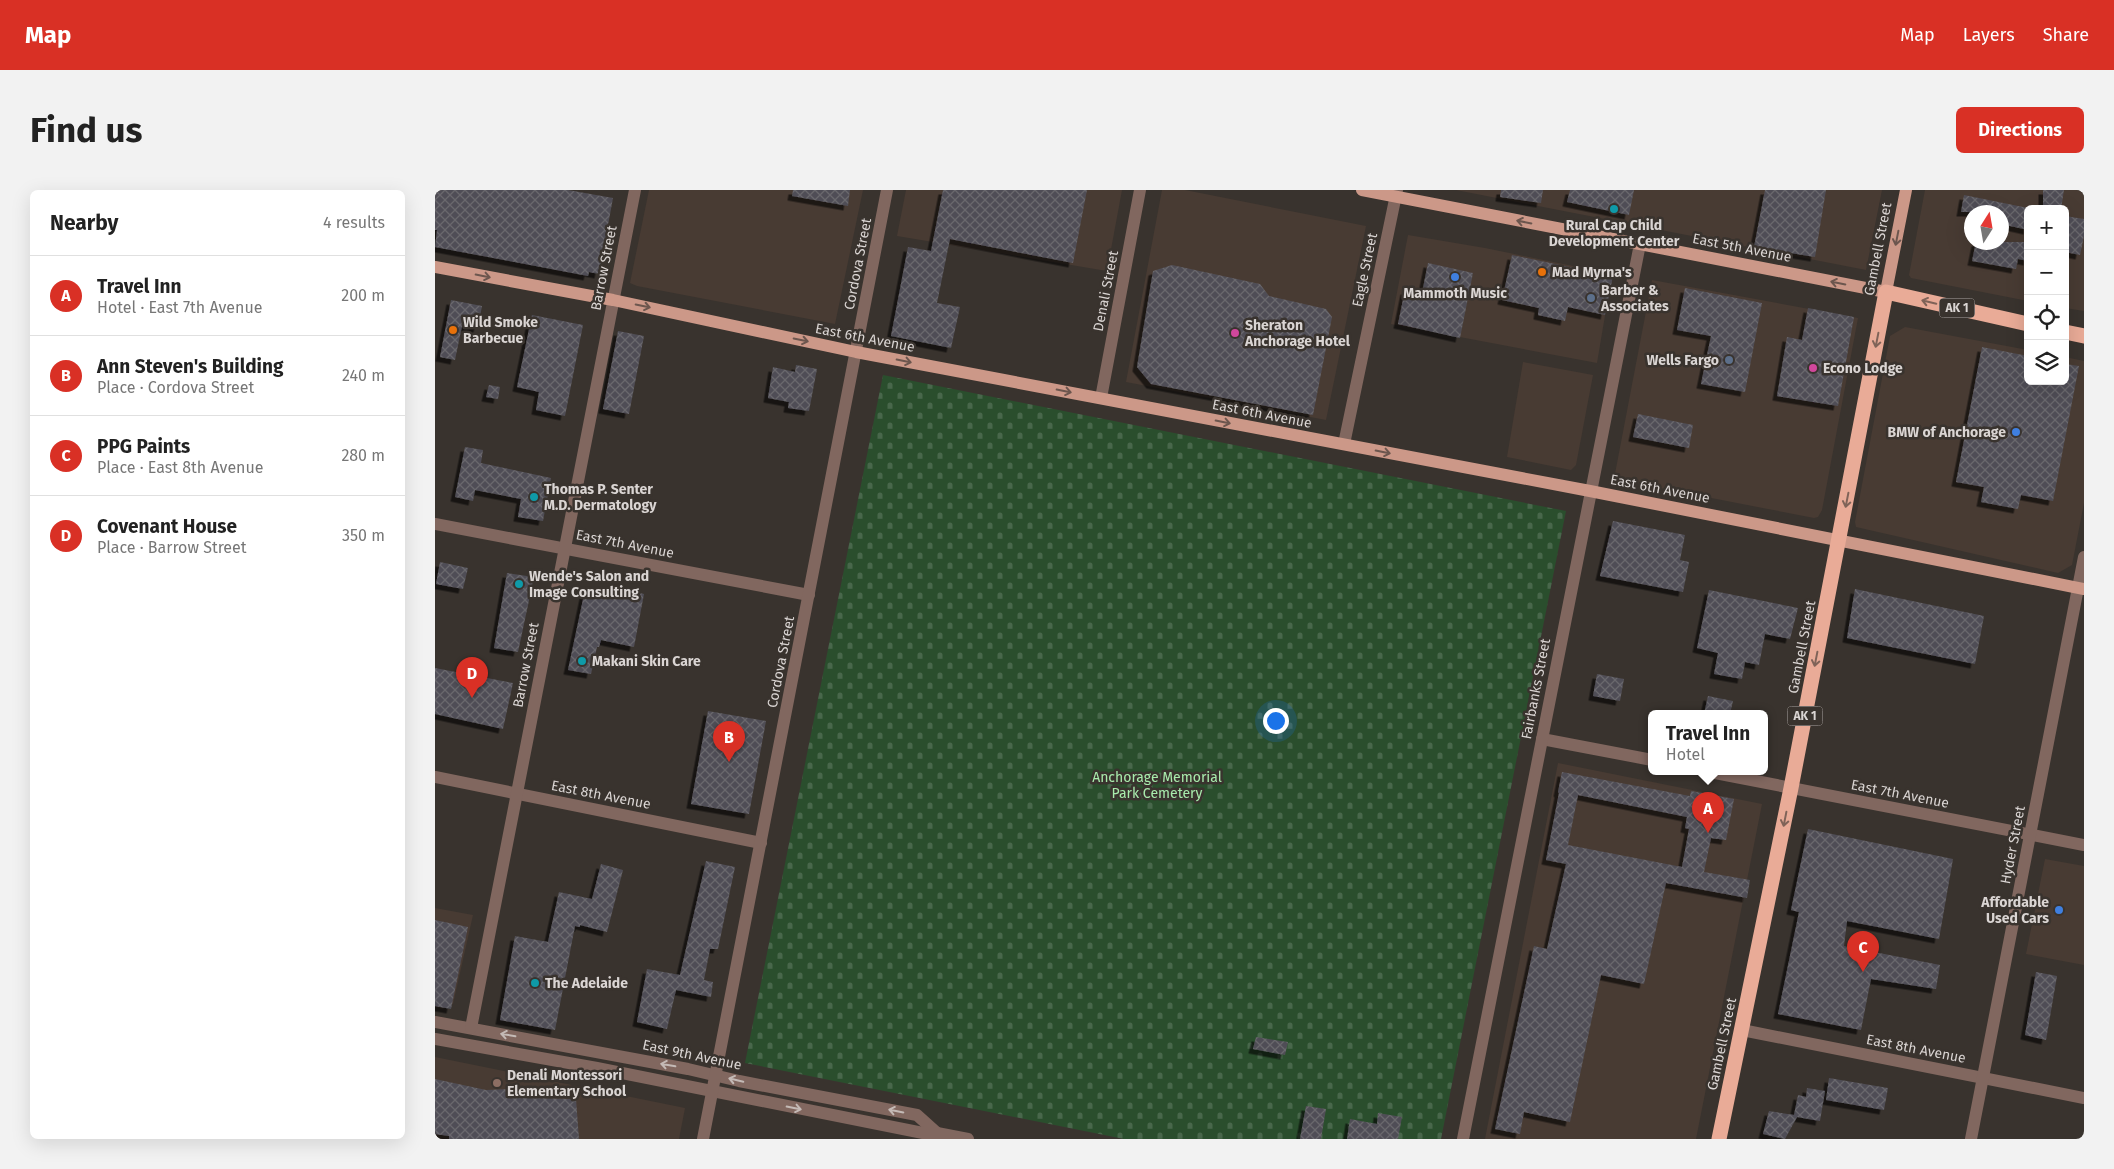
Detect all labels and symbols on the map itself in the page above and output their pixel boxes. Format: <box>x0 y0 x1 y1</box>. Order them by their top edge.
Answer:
street label: Gambell Street <box>1861 200 1896 297</box>
marker: Rural Cap Child Development Center <box>1608 203 1620 215</box>
north arrow <box>1964 205 2009 250</box>
street label: Cordova Street <box>841 216 875 311</box>
one-way arrow <box>1517 216 1533 226</box>
place label: Rural Cap Child Development Center <box>1549 217 1680 250</box>
street label: Barrow Street <box>587 223 621 312</box>
one-way arrow <box>1892 229 1901 245</box>
street label: Eagle Street <box>1349 230 1381 309</box>
street label: East 5th Avenue <box>1691 230 1793 266</box>
street label: Denali Street <box>1090 248 1122 333</box>
place label: Mad Myrna's <box>1552 264 1632 281</box>
marker: Mad Myrna's <box>1536 266 1548 278</box>
marker: Mammoth Music <box>1449 271 1461 283</box>
one-way arrow <box>475 272 491 282</box>
one-way arrow <box>1831 277 1847 287</box>
place label: Barber & Associates <box>1600 282 1669 315</box>
place label: Mammoth Music <box>1403 285 1507 302</box>
marker: Barber & Associates <box>1585 292 1597 304</box>
one-way arrow <box>1921 297 1937 306</box>
road number: AK 1 <box>1939 299 1975 318</box>
one-way arrow <box>634 302 650 312</box>
place label: Wild Smoke Barbecue <box>463 314 538 347</box>
place label: Sheraton Anchorage Hotel <box>1244 317 1351 350</box>
street label: East 6th Avenue <box>814 320 916 356</box>
marker: Wild Smoke Barbecue <box>447 324 459 336</box>
marker: Sheraton Anchorage Hotel <box>1229 327 1241 339</box>
one-way arrow <box>1872 332 1881 348</box>
one-way arrow <box>793 336 809 346</box>
place label: Wells Fargo <box>1646 352 1719 369</box>
marker: Wells Fargo <box>1723 354 1735 366</box>
one-way arrow <box>896 357 912 366</box>
place label: Econo Lodge <box>1823 360 1903 377</box>
marker: Econo Lodge <box>1807 362 1819 374</box>
one-way arrow <box>1055 386 1071 396</box>
street label: East 6th Avenue <box>1211 396 1313 432</box>
one-way arrow <box>1215 417 1231 427</box>
place label: BMW of Anchorage <box>1888 424 2006 441</box>
marker: BMW of Anchorage <box>2010 426 2022 438</box>
one-way arrow <box>1375 447 1391 457</box>
street label: East 6th Avenue <box>1609 471 1711 507</box>
place label: Thomas P. Senter M.D. Dermatology <box>544 481 657 514</box>
marker: Thomas P. Senter M.D. Dermatology <box>528 491 540 503</box>
one-way arrow <box>1841 491 1851 507</box>
street label: East 7th Avenue <box>574 526 676 562</box>
place label: Wende's Salon and Image Consulting <box>529 568 649 601</box>
marker: Wende's Salon and Image Consulting <box>513 578 525 590</box>
street label: Gambell Street <box>1785 598 1820 695</box>
street label: Cordova Street <box>764 614 798 709</box>
street label: Barrow Street <box>509 620 543 709</box>
street label: Fairbanks Street <box>1518 636 1554 741</box>
one-way arrow <box>1811 651 1820 667</box>
place label: Makani Skin Care <box>592 653 701 670</box>
marker: Makani Skin Care <box>576 655 588 667</box>
pin: D <box>456 657 488 698</box>
road number: AK 1 <box>1787 706 1823 726</box>
your location <box>1263 708 1289 734</box>
pin: B <box>713 721 745 762</box>
park label: Anchorage Memorial Park Cemetery <box>1092 769 1222 802</box>
street label: East 7th Avenue <box>1849 776 1951 812</box>
street label: East 8th Avenue <box>550 777 652 813</box>
pin: A <box>1692 792 1724 833</box>
street label: Hyder Street <box>1997 803 2029 886</box>
one-way arrow <box>1780 810 1789 826</box>
place label: Affordable Used Cars <box>1980 894 2049 927</box>
marker: Affordable Used Cars <box>2053 904 2065 916</box>
pin: C <box>1847 931 1879 972</box>
place label: The Adelaide <box>545 975 628 992</box>
marker: The Adelaide <box>529 977 541 989</box>
street label: Gambell Street <box>1704 995 1740 1092</box>
one-way arrow <box>500 1030 516 1040</box>
street label: East 8th Avenue <box>1865 1031 1967 1067</box>
street label: East 9th Avenue <box>641 1036 743 1074</box>
one-way arrow <box>660 1059 676 1069</box>
place label: Denali Montessori Elementary School <box>507 1067 627 1100</box>
one-way arrow <box>729 1075 745 1084</box>
marker: Denali Montessori Elementary School <box>491 1077 503 1089</box>
one-way arrow <box>786 1103 802 1113</box>
one-way arrow <box>888 1105 904 1115</box>

